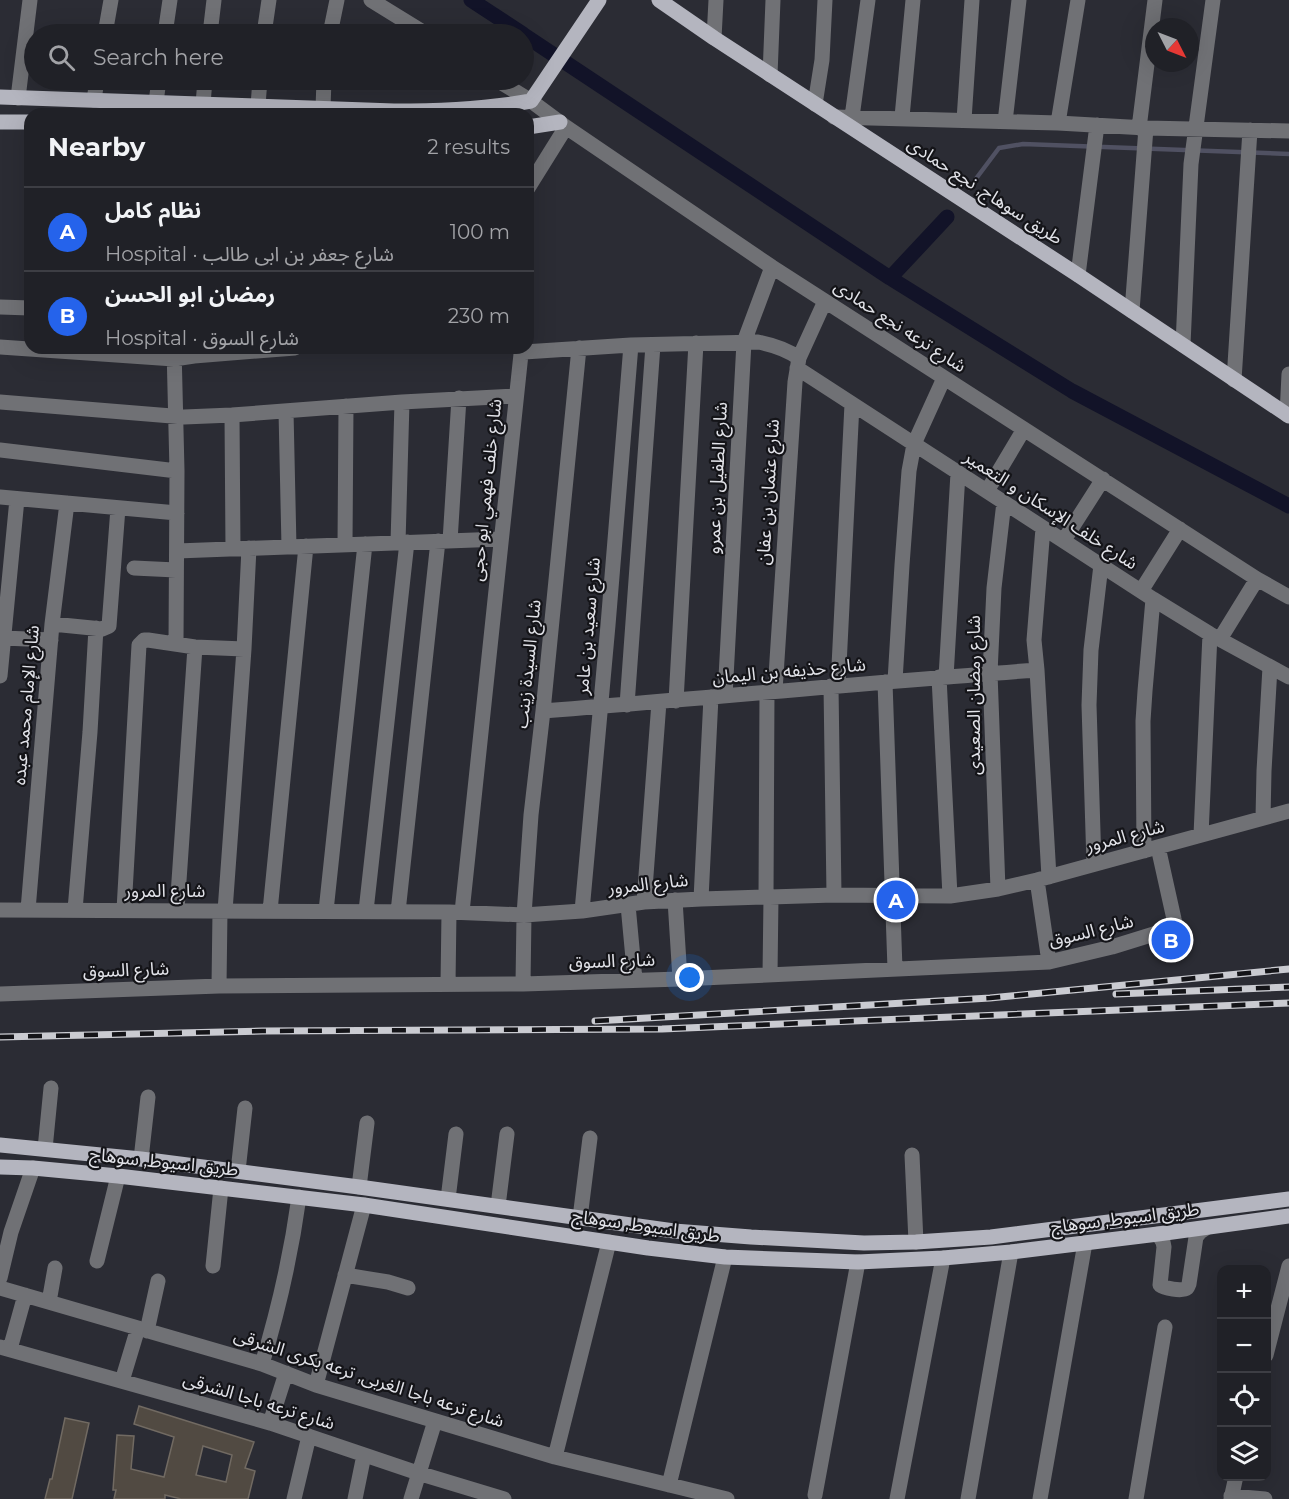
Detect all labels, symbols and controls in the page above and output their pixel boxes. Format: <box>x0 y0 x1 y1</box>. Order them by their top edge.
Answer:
north arrow <box>1145 18 1199 72</box>
search box <box>24 24 534 90</box>
icon: search <box>45 41 78 74</box>
text: Search here <box>93 44 224 71</box>
text: Nearby <box>48 131 145 163</box>
street label: طريق سوهاج, نجع حمادى <box>902 133 1067 252</box>
text: 2 results <box>427 135 510 159</box>
text: نظام كامل <box>105 197 201 224</box>
text: A <box>60 220 75 244</box>
text: 100 m <box>450 220 510 244</box>
text: Hospital · شارع جعفر بن ابى طالب <box>105 242 394 266</box>
street label: شارع ترعه نجع حمادى <box>828 275 970 380</box>
text: رمضان ابو الحسن <box>105 281 275 308</box>
text: B <box>60 304 75 328</box>
text: 230 m <box>448 304 510 328</box>
text: Hospital · شارع السوق <box>105 326 299 350</box>
street label: شارع خلف فهمي ابو حجى <box>465 398 510 583</box>
street label: شارع الطفيل بن عمرو <box>702 401 735 555</box>
street label: شارع عثمان بن عفان <box>752 418 787 566</box>
street label: شارع خلف الإسكان و التعمير <box>958 445 1142 577</box>
street label: شارع سعيد بن عامر <box>571 556 608 697</box>
street label: شارع السيدة زينب <box>510 598 549 730</box>
street label: شارع رمضان الصعيدى <box>963 615 988 775</box>
street label: شارع الإمام محمد عبده <box>8 624 47 786</box>
street label: شارع حذيفه بن اليمان <box>711 653 867 692</box>
street label: شارع المرور <box>1082 815 1168 860</box>
street label: شارع المرور <box>606 869 690 902</box>
pin: A <box>876 878 916 922</box>
street label: شارع المرور <box>124 880 205 905</box>
street label: شارع السوق <box>1046 910 1136 955</box>
pin: B <box>1152 918 1190 962</box>
street label: شارع السوق <box>568 948 656 977</box>
street label: شارع السوق <box>82 957 170 986</box>
your location <box>675 963 704 992</box>
street label: طريق اسيوط, سوهاج <box>88 1143 239 1183</box>
street label: طريق اسيوط, سوهاج <box>1050 1198 1201 1240</box>
street label: طريق اسيوط, سوهاج <box>570 1205 722 1249</box>
map controls <box>1217 1265 1271 1481</box>
button: + <box>1217 1265 1271 1319</box>
button: − <box>1217 1319 1271 1373</box>
street label: شارع ترعه باجا الغربى, ترعه بكرى الشرقى <box>230 1324 507 1435</box>
street label: شارع ترعه باجا الشرقى <box>180 1368 337 1437</box>
button: locate <box>1217 1373 1271 1427</box>
button: layers <box>1217 1427 1271 1481</box>

